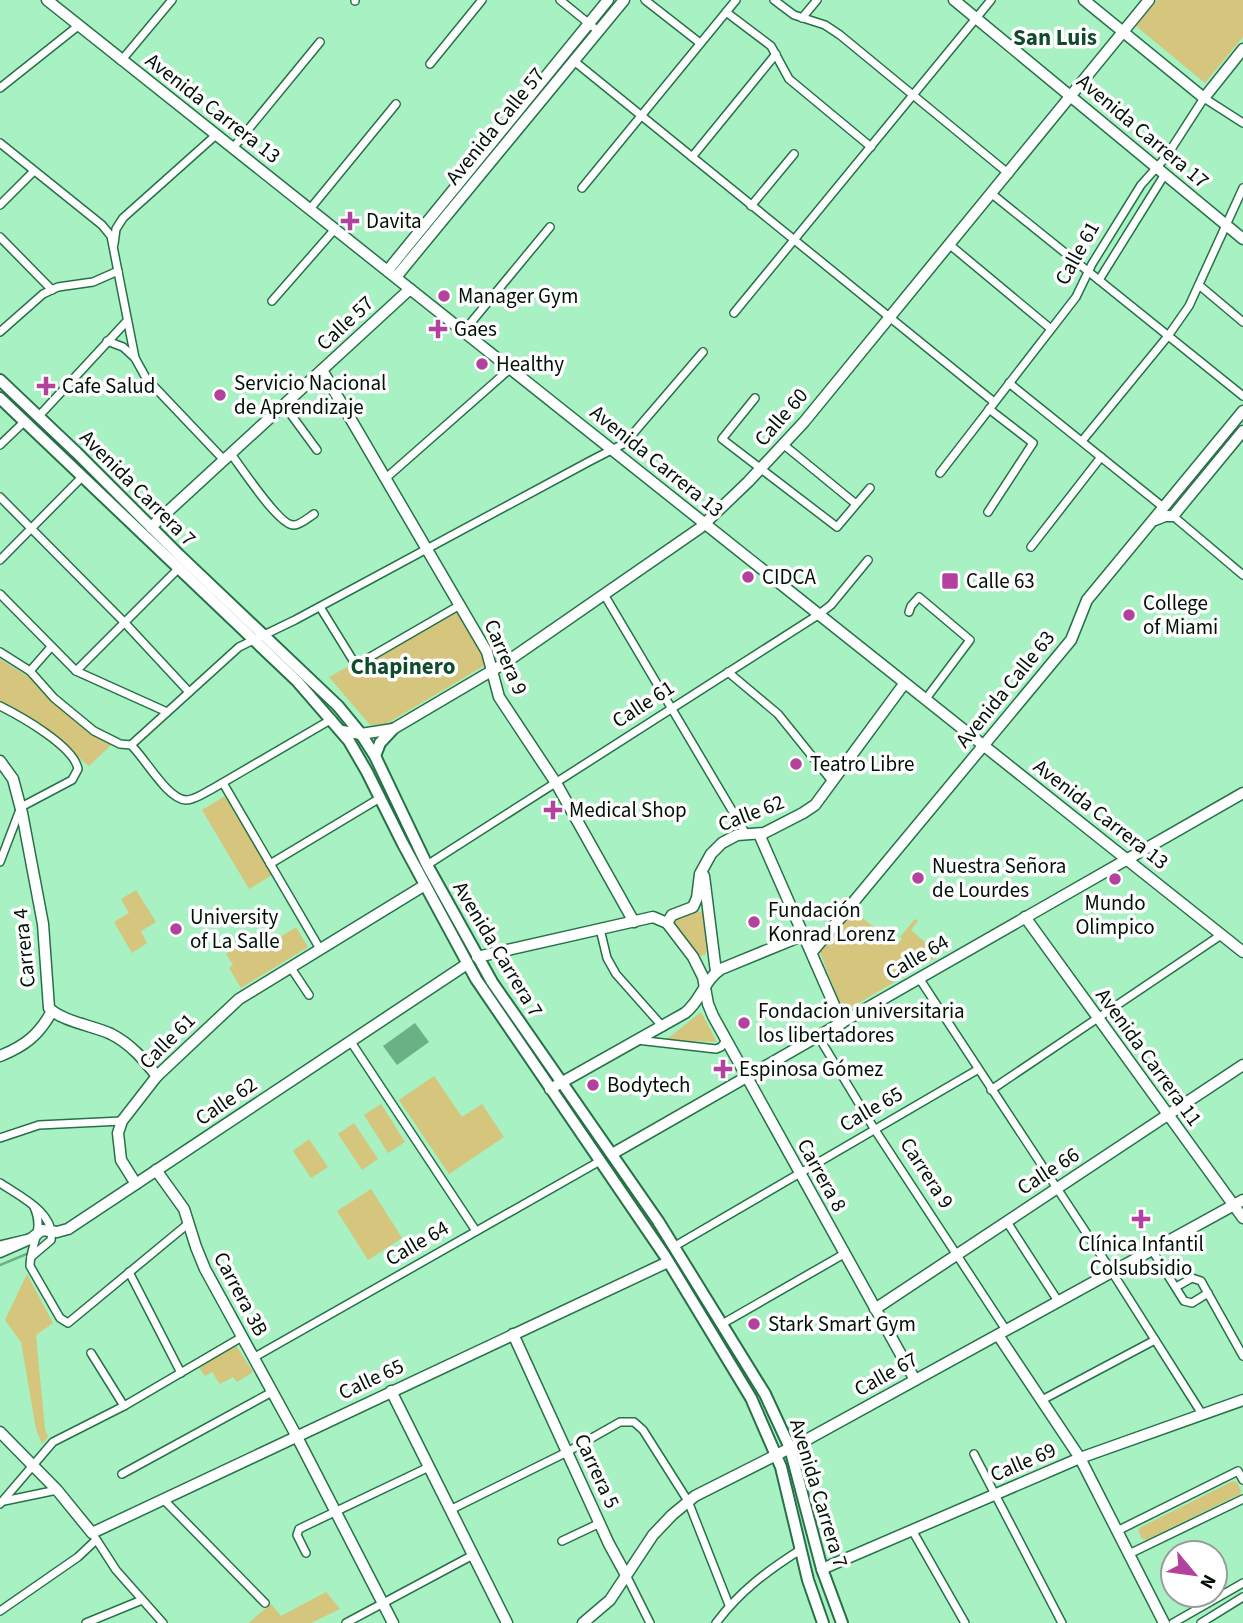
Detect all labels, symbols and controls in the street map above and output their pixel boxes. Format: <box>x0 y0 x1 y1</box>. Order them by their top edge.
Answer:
district label: San Luis <box>1013 21 1097 54</box>
street label: Avenida Carrera 13 <box>139 46 287 170</box>
street label: Avenida Calle 57 <box>438 61 552 191</box>
street label: Avenida Carrera 17 <box>1070 67 1216 195</box>
place label: Davita <box>366 206 422 236</box>
marker: Davita <box>340 211 360 231</box>
street label: Calle 61 <box>1047 216 1107 290</box>
place label: Manager Gym <box>458 281 578 311</box>
marker: Manager Gym <box>436 288 452 304</box>
street label: Calle 57 <box>310 289 380 357</box>
place label: Gaes <box>454 314 497 344</box>
marker: Gaes <box>428 319 448 339</box>
place label: Healthy <box>496 349 564 379</box>
marker: Healthy <box>474 356 490 372</box>
place label: Servicio Nacional de Aprendizaje <box>234 368 386 422</box>
place label: Cafe Salud <box>62 371 155 401</box>
marker: Cafe Salud <box>36 376 56 396</box>
street label: Calle 60 <box>747 381 815 453</box>
marker: Servicio Nacional de Aprendizaje <box>212 387 228 403</box>
street label: Avenida Carrera 13 <box>584 398 730 524</box>
street label: Avenida Carrera 7 <box>73 423 203 553</box>
place label: CIDCA <box>762 562 816 592</box>
place label: Calle 63 <box>966 566 1035 596</box>
marker: CIDCA <box>740 569 756 585</box>
marker: Calle 63 <box>940 571 960 591</box>
place label: College of Miami <box>1143 588 1218 642</box>
marker: College of Miami <box>1121 607 1137 623</box>
street label: Carrera 9 <box>477 615 535 699</box>
street label: Avenida Calle 63 <box>948 624 1062 754</box>
district label: Chapinero <box>351 650 455 683</box>
street label: Calle 61 <box>606 673 680 735</box>
place label: Teatro Libre <box>810 749 915 779</box>
street label: Avenida Carrera 13 <box>1027 752 1175 876</box>
marker: Teatro Libre <box>788 756 804 772</box>
street label: Calle 62 <box>714 787 788 839</box>
place label: Medical Shop <box>569 795 687 825</box>
marker: Medical Shop <box>543 800 563 820</box>
place label: Nuestra Señora de Lourdes <box>932 851 1066 905</box>
marker: Nuestra Señora de Lourdes <box>910 870 926 886</box>
marker: Mundo Olimpico <box>1107 871 1123 887</box>
street label: Avenida Carrera 7 <box>446 875 550 1023</box>
place label: Mundo Olimpico <box>1075 888 1155 942</box>
place label: Fundación Konrad Lorenz <box>768 895 895 949</box>
place label: University of La Salle <box>190 902 280 956</box>
street label: Carrera 4 <box>5 907 43 989</box>
marker: Fundación Konrad Lorenz <box>746 914 762 930</box>
marker: University of La Salle <box>168 921 184 937</box>
street label: Calle 64 <box>880 927 954 987</box>
street label: Avenida Carrera 11 <box>1089 982 1209 1132</box>
place label: Fondacion universitaria los libertadores <box>758 996 965 1050</box>
street label: Calle 61 <box>132 1006 202 1076</box>
marker: Fondacion universitaria los libertadores <box>736 1015 752 1031</box>
place label: Espinosa Gómez <box>739 1054 883 1084</box>
marker: Espinosa Gómez <box>713 1059 733 1079</box>
street label: Calle 62 <box>189 1069 263 1133</box>
place label: Bodytech <box>607 1070 690 1100</box>
marker: Bodytech <box>585 1077 601 1093</box>
street label: Calle 65 <box>834 1079 908 1139</box>
street label: Carrera 9 <box>893 1132 961 1214</box>
street label: Carrera 8 <box>790 1133 854 1217</box>
street label: Calle 66 <box>1011 1140 1085 1202</box>
marker: Clínica Infantil Colsubsidio <box>1131 1209 1151 1229</box>
street label: Calle 64 <box>380 1213 454 1273</box>
place label: Clínica Infantil Colsubsidio <box>1078 1229 1204 1283</box>
street label: Carrera 3B <box>206 1246 276 1342</box>
place label: Stark Smart Gym <box>768 1309 916 1339</box>
marker: Stark Smart Gym <box>746 1316 762 1332</box>
street label: Calle 67 <box>849 1344 923 1404</box>
street label: Calle 65 <box>333 1351 409 1407</box>
street label: Avenida Carrera 7 <box>782 1415 856 1571</box>
street label: Carrera 5 <box>567 1429 627 1513</box>
street label: Calle 69 <box>985 1435 1061 1489</box>
north arrow <box>1159 1539 1229 1609</box>
text: N <box>1193 1569 1222 1594</box>

